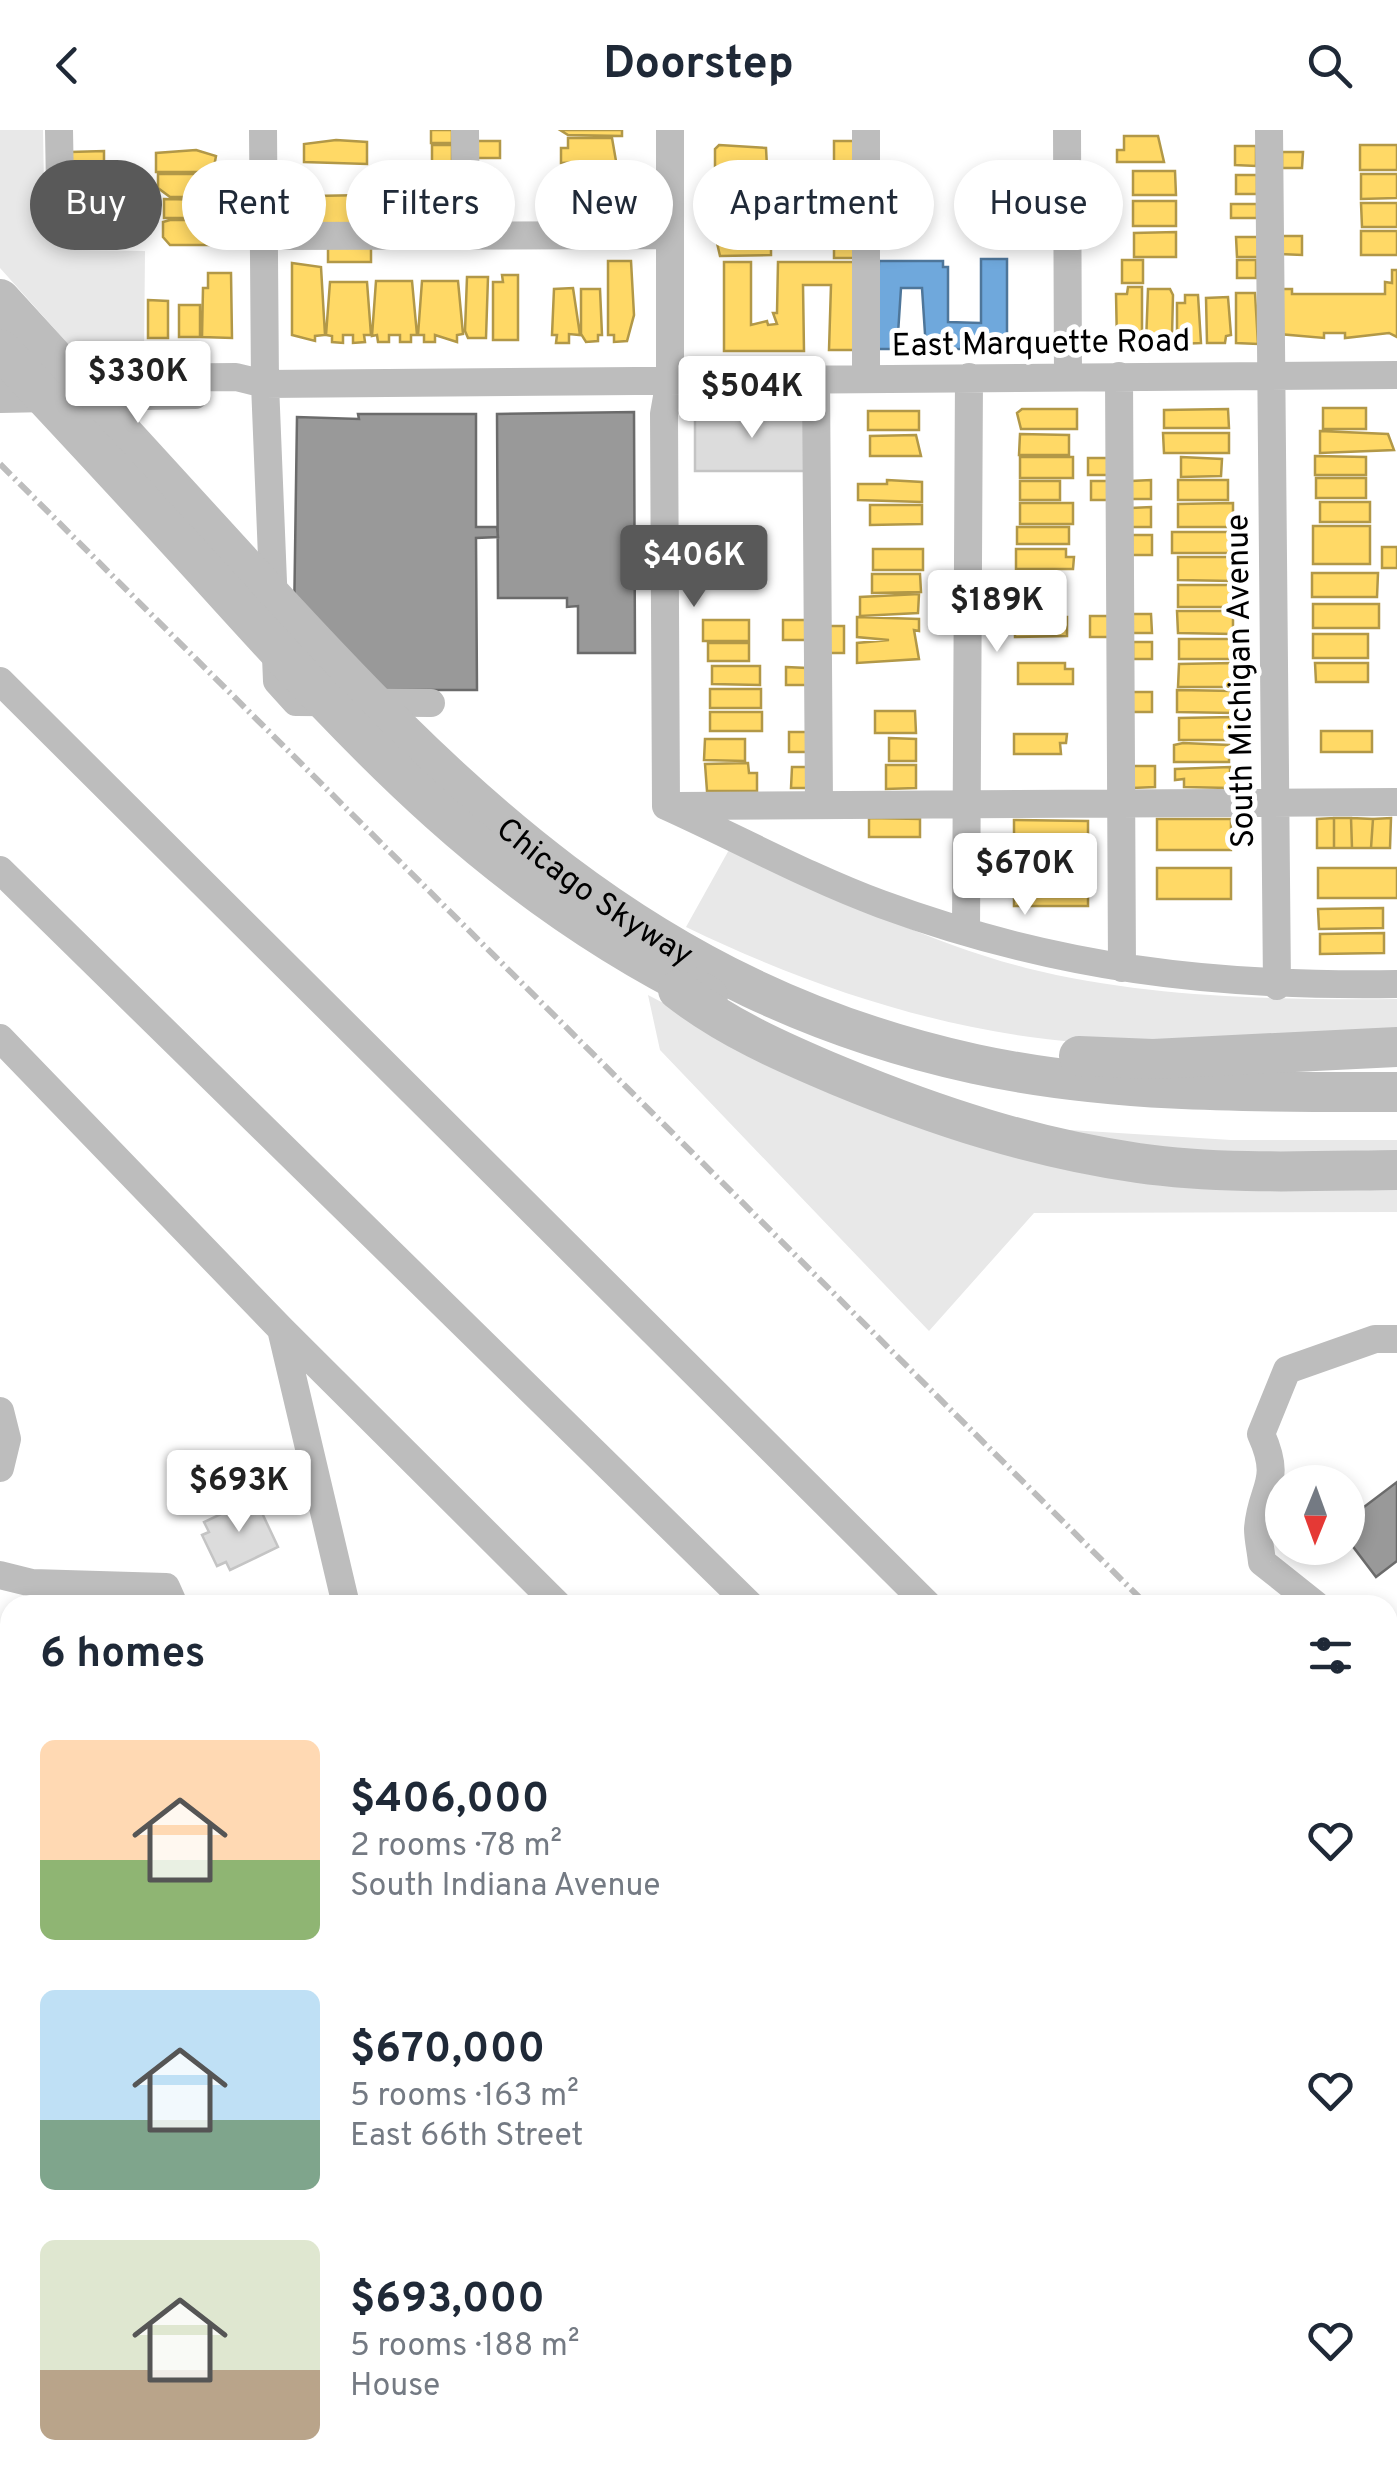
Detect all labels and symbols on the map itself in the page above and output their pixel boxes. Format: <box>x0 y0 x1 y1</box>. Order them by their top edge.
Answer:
street label: East Marquette Road <box>891 322 1191 368</box>
pin: $330K <box>68 341 208 426</box>
pin: $504K <box>682 356 822 441</box>
street label: South Michigan Avenue <box>1219 514 1265 848</box>
pin: $406K <box>624 525 764 610</box>
pin: $189K <box>927 570 1067 655</box>
street label: Chicago Skyway <box>487 810 699 977</box>
pin: $670K <box>955 833 1095 918</box>
pin: $693K <box>169 1450 309 1535</box>
north arrow <box>1265 1465 1365 1565</box>

